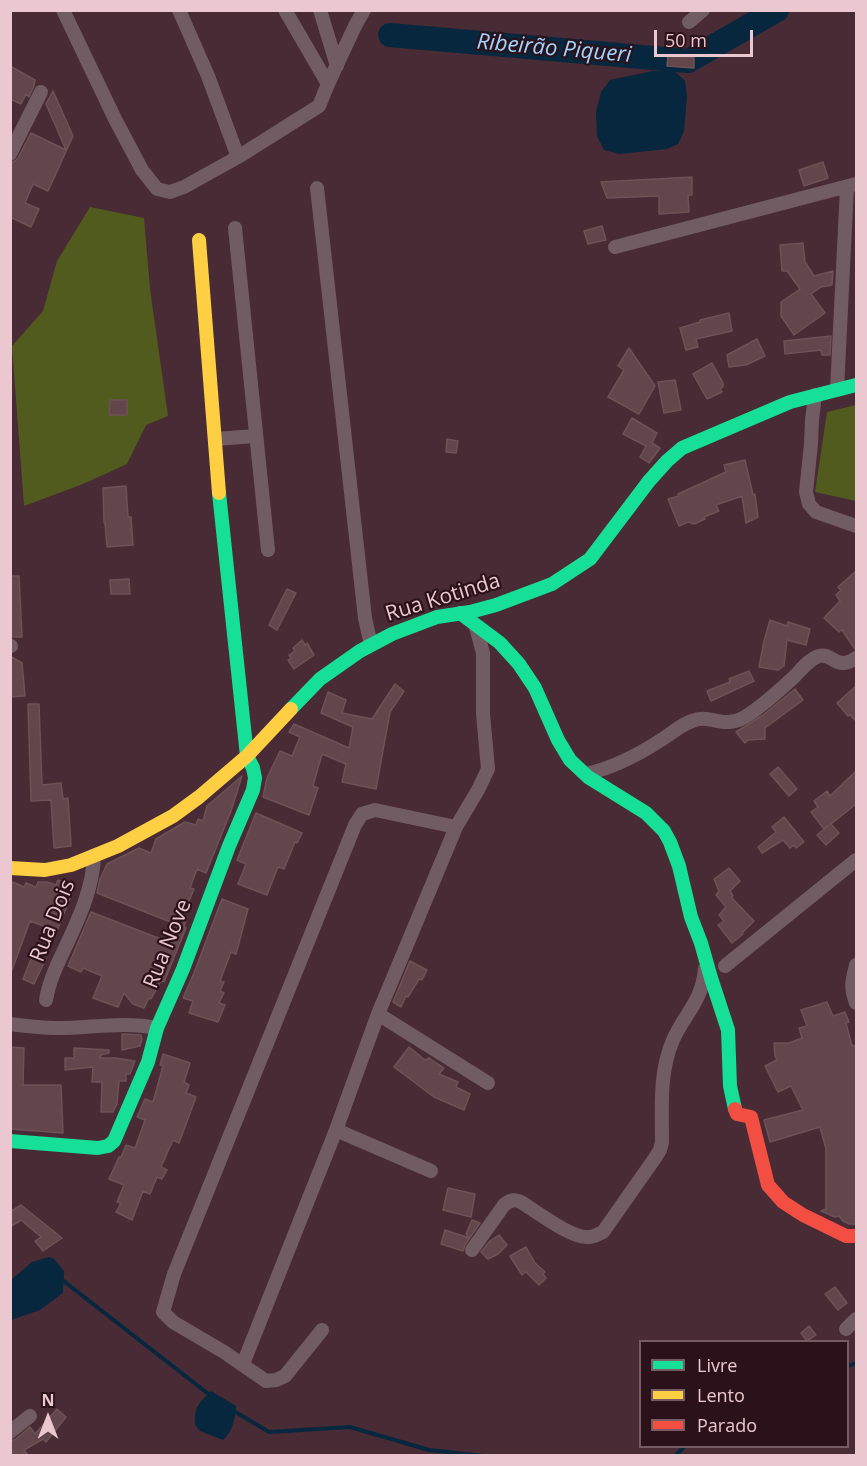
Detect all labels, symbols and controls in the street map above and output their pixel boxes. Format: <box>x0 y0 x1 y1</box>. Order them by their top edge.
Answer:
scale bar <box>657 18 756 56</box>
text: 50 m <box>665 28 707 52</box>
water label: Ribeirão Piqueri <box>476 29 632 69</box>
street label: Rua Kotinda <box>383 569 503 627</box>
street label: Rua Dois <box>25 876 81 966</box>
street label: Rua Nove <box>139 896 197 992</box>
legend <box>639 1340 849 1448</box>
text: Livre <box>697 1353 737 1377</box>
text: Lento <box>697 1383 745 1407</box>
north arrow <box>18 1388 78 1448</box>
text: N <box>41 1389 55 1411</box>
text: Parado <box>697 1413 757 1437</box>

